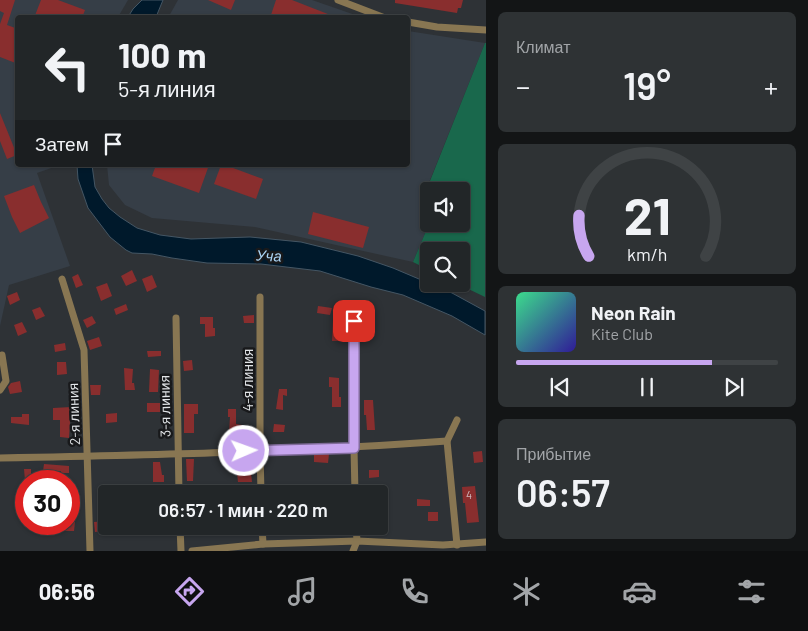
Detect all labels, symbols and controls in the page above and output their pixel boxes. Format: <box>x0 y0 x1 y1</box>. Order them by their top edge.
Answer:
text: 100 m <box>118 33 207 75</box>
icon: left <box>35 35 100 100</box>
text: Климат <box>516 37 570 56</box>
text: 19° <box>623 62 671 108</box>
text: − <box>516 69 530 103</box>
text: + <box>764 69 778 103</box>
text: 5-я линия <box>118 75 216 101</box>
icon: arrive <box>99 130 127 158</box>
text: Затем <box>35 132 89 155</box>
map controls <box>420 182 470 292</box>
button: sound <box>420 182 470 232</box>
text: 21 <box>623 183 671 245</box>
button: search <box>420 242 470 292</box>
text: km/h <box>627 243 667 265</box>
water label: Уча <box>255 246 282 264</box>
pin <box>333 300 375 342</box>
text: Neon Rain <box>591 301 676 324</box>
icon: arrive <box>340 307 368 335</box>
text: Kite Club <box>591 324 653 343</box>
street label: 4-я линия <box>239 349 256 411</box>
icon: previous <box>546 373 574 401</box>
icon: pause <box>633 373 661 401</box>
icon: next <box>720 373 748 401</box>
street label: 3-я линия <box>155 375 174 437</box>
street label: 2-я линия <box>64 382 83 446</box>
position arrow <box>217 424 269 476</box>
text: Прибытие <box>516 444 591 463</box>
text: 06:57 <box>516 469 610 515</box>
speed limit sign: 30 <box>15 470 80 535</box>
house number: 4 <box>466 488 472 501</box>
text: 06:57 · 1 мин · 220 m <box>158 498 328 521</box>
icon: directions <box>172 574 207 609</box>
icon: music <box>285 574 320 609</box>
icon: phone <box>397 574 432 609</box>
icon: climate <box>509 574 544 609</box>
icon: car <box>622 574 657 609</box>
icon: filters <box>734 574 769 609</box>
text: 06:56 <box>39 578 95 604</box>

